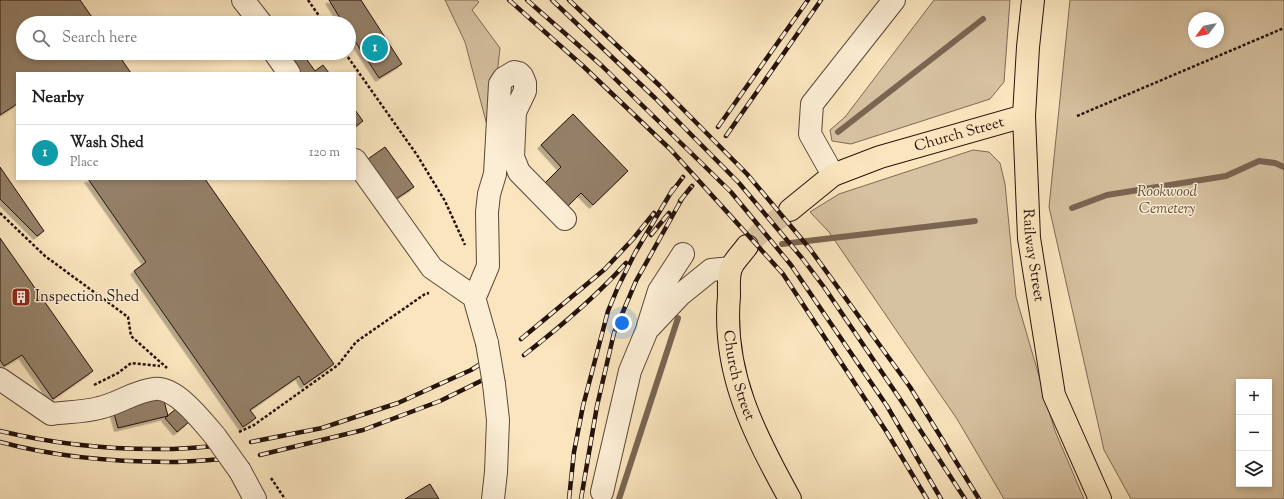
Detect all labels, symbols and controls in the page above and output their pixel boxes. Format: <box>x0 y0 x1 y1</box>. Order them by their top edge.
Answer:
north arrow <box>1188 12 1224 48</box>
search box <box>16 16 356 60</box>
icon: search <box>30 27 52 49</box>
text: Search here <box>62 28 137 49</box>
pin: 1 <box>362 33 388 63</box>
text: Nearby <box>32 86 84 110</box>
street label: Church Street <box>912 112 1006 157</box>
text: Wash Shed <box>70 133 144 154</box>
text: 1 <box>43 144 47 162</box>
text: 120 m <box>309 144 340 162</box>
text: Place <box>70 154 99 172</box>
park label: Rookwood Cemetery <box>1137 182 1198 220</box>
street label: Railway Street <box>1017 208 1049 303</box>
building icon: Inspection Shed <box>10 286 32 308</box>
place label: Inspection Shed <box>35 287 140 308</box>
your location <box>612 313 632 333</box>
street label: Church Street <box>718 329 760 424</box>
map controls <box>1236 379 1272 487</box>
button: + <box>1236 379 1272 415</box>
button: − <box>1236 415 1272 451</box>
button: layers <box>1236 451 1272 487</box>

